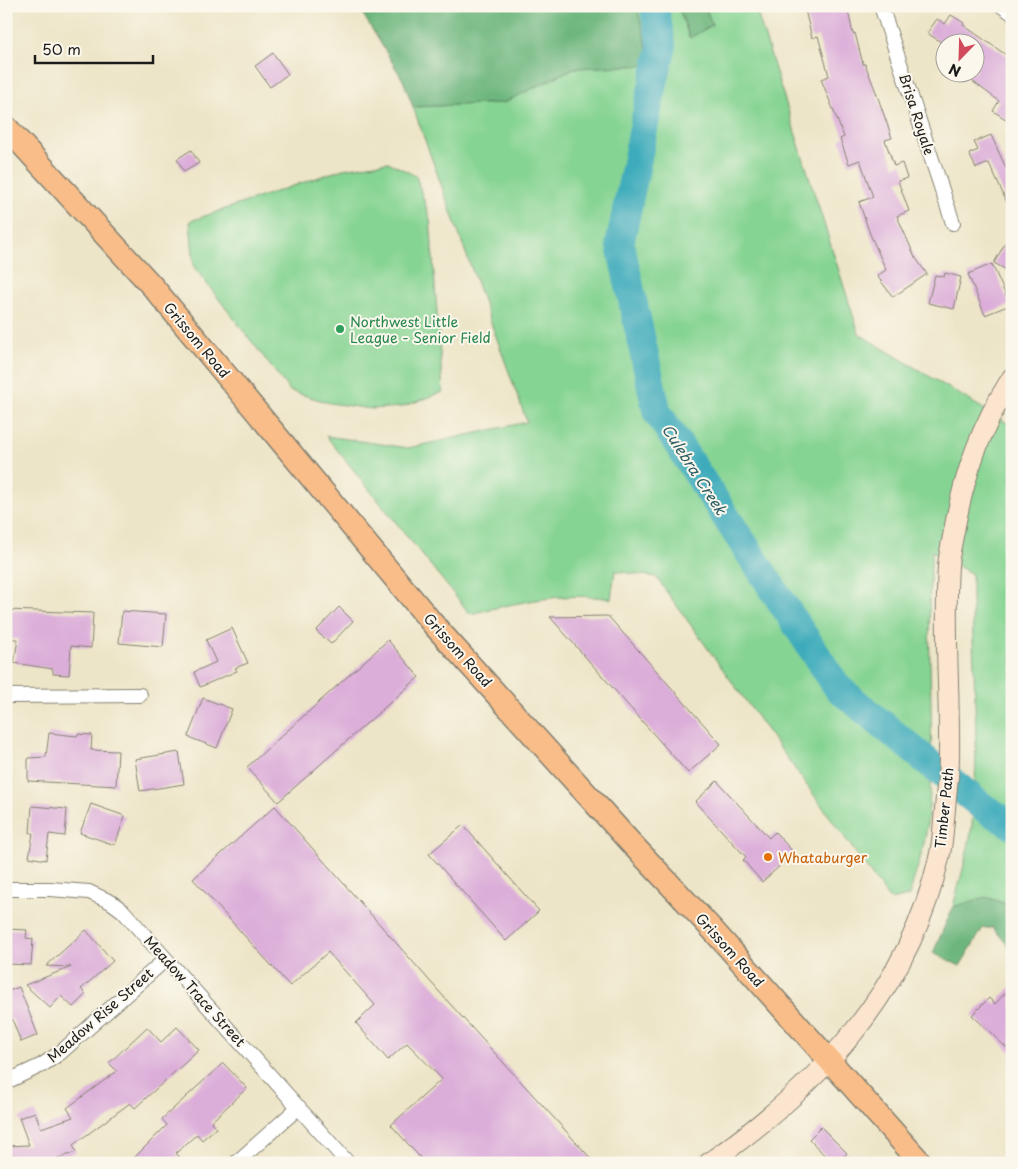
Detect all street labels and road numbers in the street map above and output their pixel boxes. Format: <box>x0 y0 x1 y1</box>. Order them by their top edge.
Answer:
street label: Brisa Royale <box>894 71 940 158</box>
street label: Grissom Road <box>159 298 235 382</box>
street label: Grissom Road <box>419 608 497 692</box>
street label: Timber Path <box>929 767 959 849</box>
street label: Grissom Road <box>691 908 769 992</box>
street label: Meadow Trace Street <box>139 931 251 1051</box>
street label: Meadow Rise Street <box>42 963 158 1067</box>

